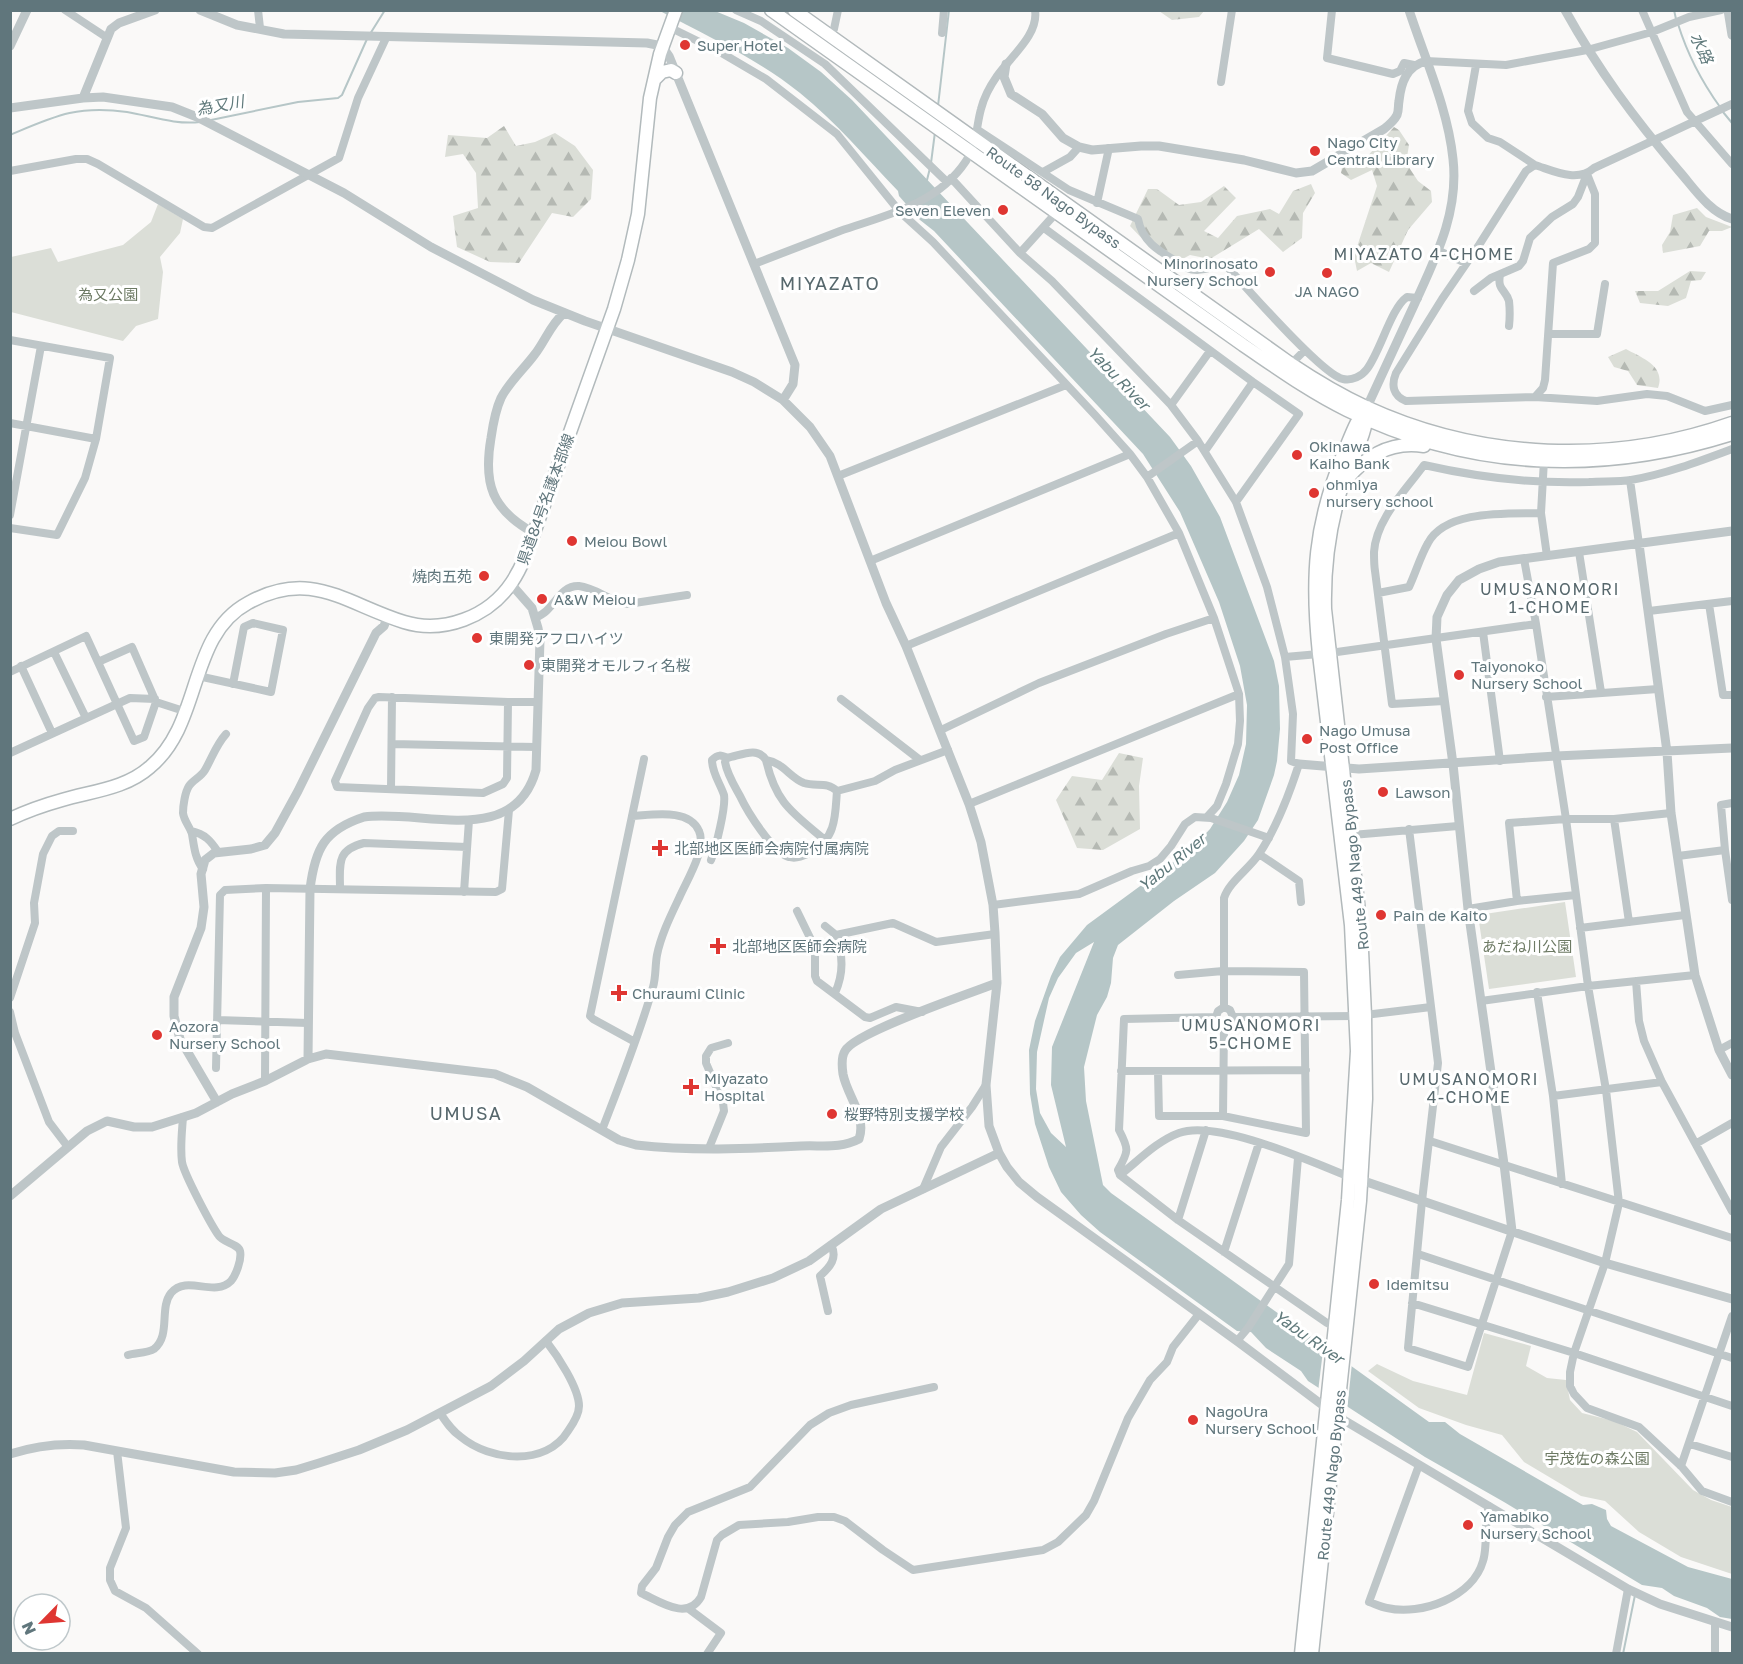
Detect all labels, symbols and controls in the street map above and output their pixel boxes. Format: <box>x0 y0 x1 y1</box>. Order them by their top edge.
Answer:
water label: 水路 <box>1686 29 1718 69</box>
place label: Super Hotel <box>697 36 783 54</box>
marker: Super Hotel <box>678 38 692 52</box>
water label: 為又川 <box>195 91 247 119</box>
place label: Nago City Central Library <box>1327 133 1435 168</box>
street label: Route 58 Nago Bypass <box>983 142 1125 252</box>
marker: Nago City Central Library <box>1308 144 1322 158</box>
place label: Seven Eleven <box>895 201 991 219</box>
marker: Seven Eleven <box>996 203 1010 217</box>
district label: MIYAZATO 4-CHOME <box>1334 244 1514 264</box>
place label: Minorinosato Nursery School <box>1147 254 1258 289</box>
marker: Minorinosato Nursery School <box>1263 265 1277 279</box>
marker: JA NAGO <box>1320 266 1334 280</box>
district label: MIYAZATO <box>780 272 880 294</box>
place label: JA NAGO <box>1295 282 1359 300</box>
park label: 為又公園 <box>78 285 138 303</box>
water label: Yabu River <box>1084 342 1156 416</box>
street label: 県道84号名護本部線 <box>513 431 577 567</box>
place label: Okinawa Kaiho Bank <box>1309 437 1390 472</box>
marker: Okinawa Kaiho Bank <box>1290 448 1304 462</box>
place label: ohmiya nursery school <box>1326 475 1434 510</box>
marker: ohmiya nursery school <box>1307 486 1321 500</box>
place label: Meiou Bowl <box>584 532 667 550</box>
marker: Meiou Bowl <box>565 534 579 548</box>
place label: 焼肉五苑 <box>412 567 472 585</box>
marker: 焼肉五苑 <box>477 569 491 583</box>
district label: UMUSANOMORI 1-CHOME <box>1480 579 1620 617</box>
place label: A&W Meiou <box>554 590 636 608</box>
marker: A&W Meiou <box>535 592 549 606</box>
place label: 東開発アフロハイツ <box>489 629 624 647</box>
marker: 東開発アフロハイツ <box>470 631 484 645</box>
place label: 東開発オモルフィ名桜 <box>541 656 691 674</box>
place label: Taiyonoko Nursery School <box>1471 657 1582 692</box>
marker: 東開発オモルフィ名桜 <box>522 658 536 672</box>
marker: Taiyonoko Nursery School <box>1452 668 1466 682</box>
place label: Nago Umusa Post Office <box>1319 721 1411 756</box>
marker: Nago Umusa Post Office <box>1300 732 1314 746</box>
street label: Route 449 Nago Bypass <box>1336 779 1372 951</box>
place label: Lawson <box>1395 783 1450 801</box>
marker: Lawson <box>1376 785 1390 799</box>
water label: Yabu River <box>1134 827 1212 895</box>
marker: 北部地区医師会病院付属病院 <box>651 839 669 857</box>
place label: 北部地区医師会病院付属病院 <box>674 839 869 857</box>
place label: Pain de Kaito <box>1393 906 1488 924</box>
marker: Pain de Kaito <box>1374 908 1388 922</box>
marker: 北部地区医師会病院 <box>709 937 727 955</box>
place label: 北部地区医師会病院 <box>732 937 867 955</box>
park label: あだね川公園 <box>1482 937 1572 955</box>
marker: Churaumi Clinic <box>610 984 628 1002</box>
place label: Churaumi Clinic <box>632 984 745 1002</box>
district label: UMUSANOMORI 5-CHOME <box>1181 1015 1321 1053</box>
place label: Aozora Nursery School <box>169 1017 280 1052</box>
marker: Aozora Nursery School <box>150 1028 164 1042</box>
place label: Miyazato Hospital <box>704 1069 768 1104</box>
district label: UMUSANOMORI 4-CHOME <box>1399 1069 1539 1107</box>
marker: Miyazato Hospital <box>682 1078 700 1096</box>
district label: UMUSA <box>430 1102 502 1124</box>
place label: 桜野特別支援学校 <box>844 1105 964 1123</box>
marker: 桜野特別支援学校 <box>825 1107 839 1121</box>
place label: Idemitsu <box>1386 1275 1449 1293</box>
marker: Idemitsu <box>1367 1277 1381 1291</box>
water label: Yabu River <box>1270 1306 1350 1370</box>
street label: Route 449 Nago Bypass <box>1313 1389 1349 1561</box>
place label: NagoUra Nursery School <box>1205 1402 1316 1437</box>
marker: NagoUra Nursery School <box>1186 1413 1200 1427</box>
park label: 宇茂佐の森公園 <box>1544 1449 1650 1467</box>
place label: Yamabiko Nursery School <box>1480 1507 1591 1542</box>
marker: Yamabiko Nursery School <box>1461 1518 1475 1532</box>
north arrow <box>12 1592 72 1652</box>
text: N <box>17 1619 40 1638</box>

